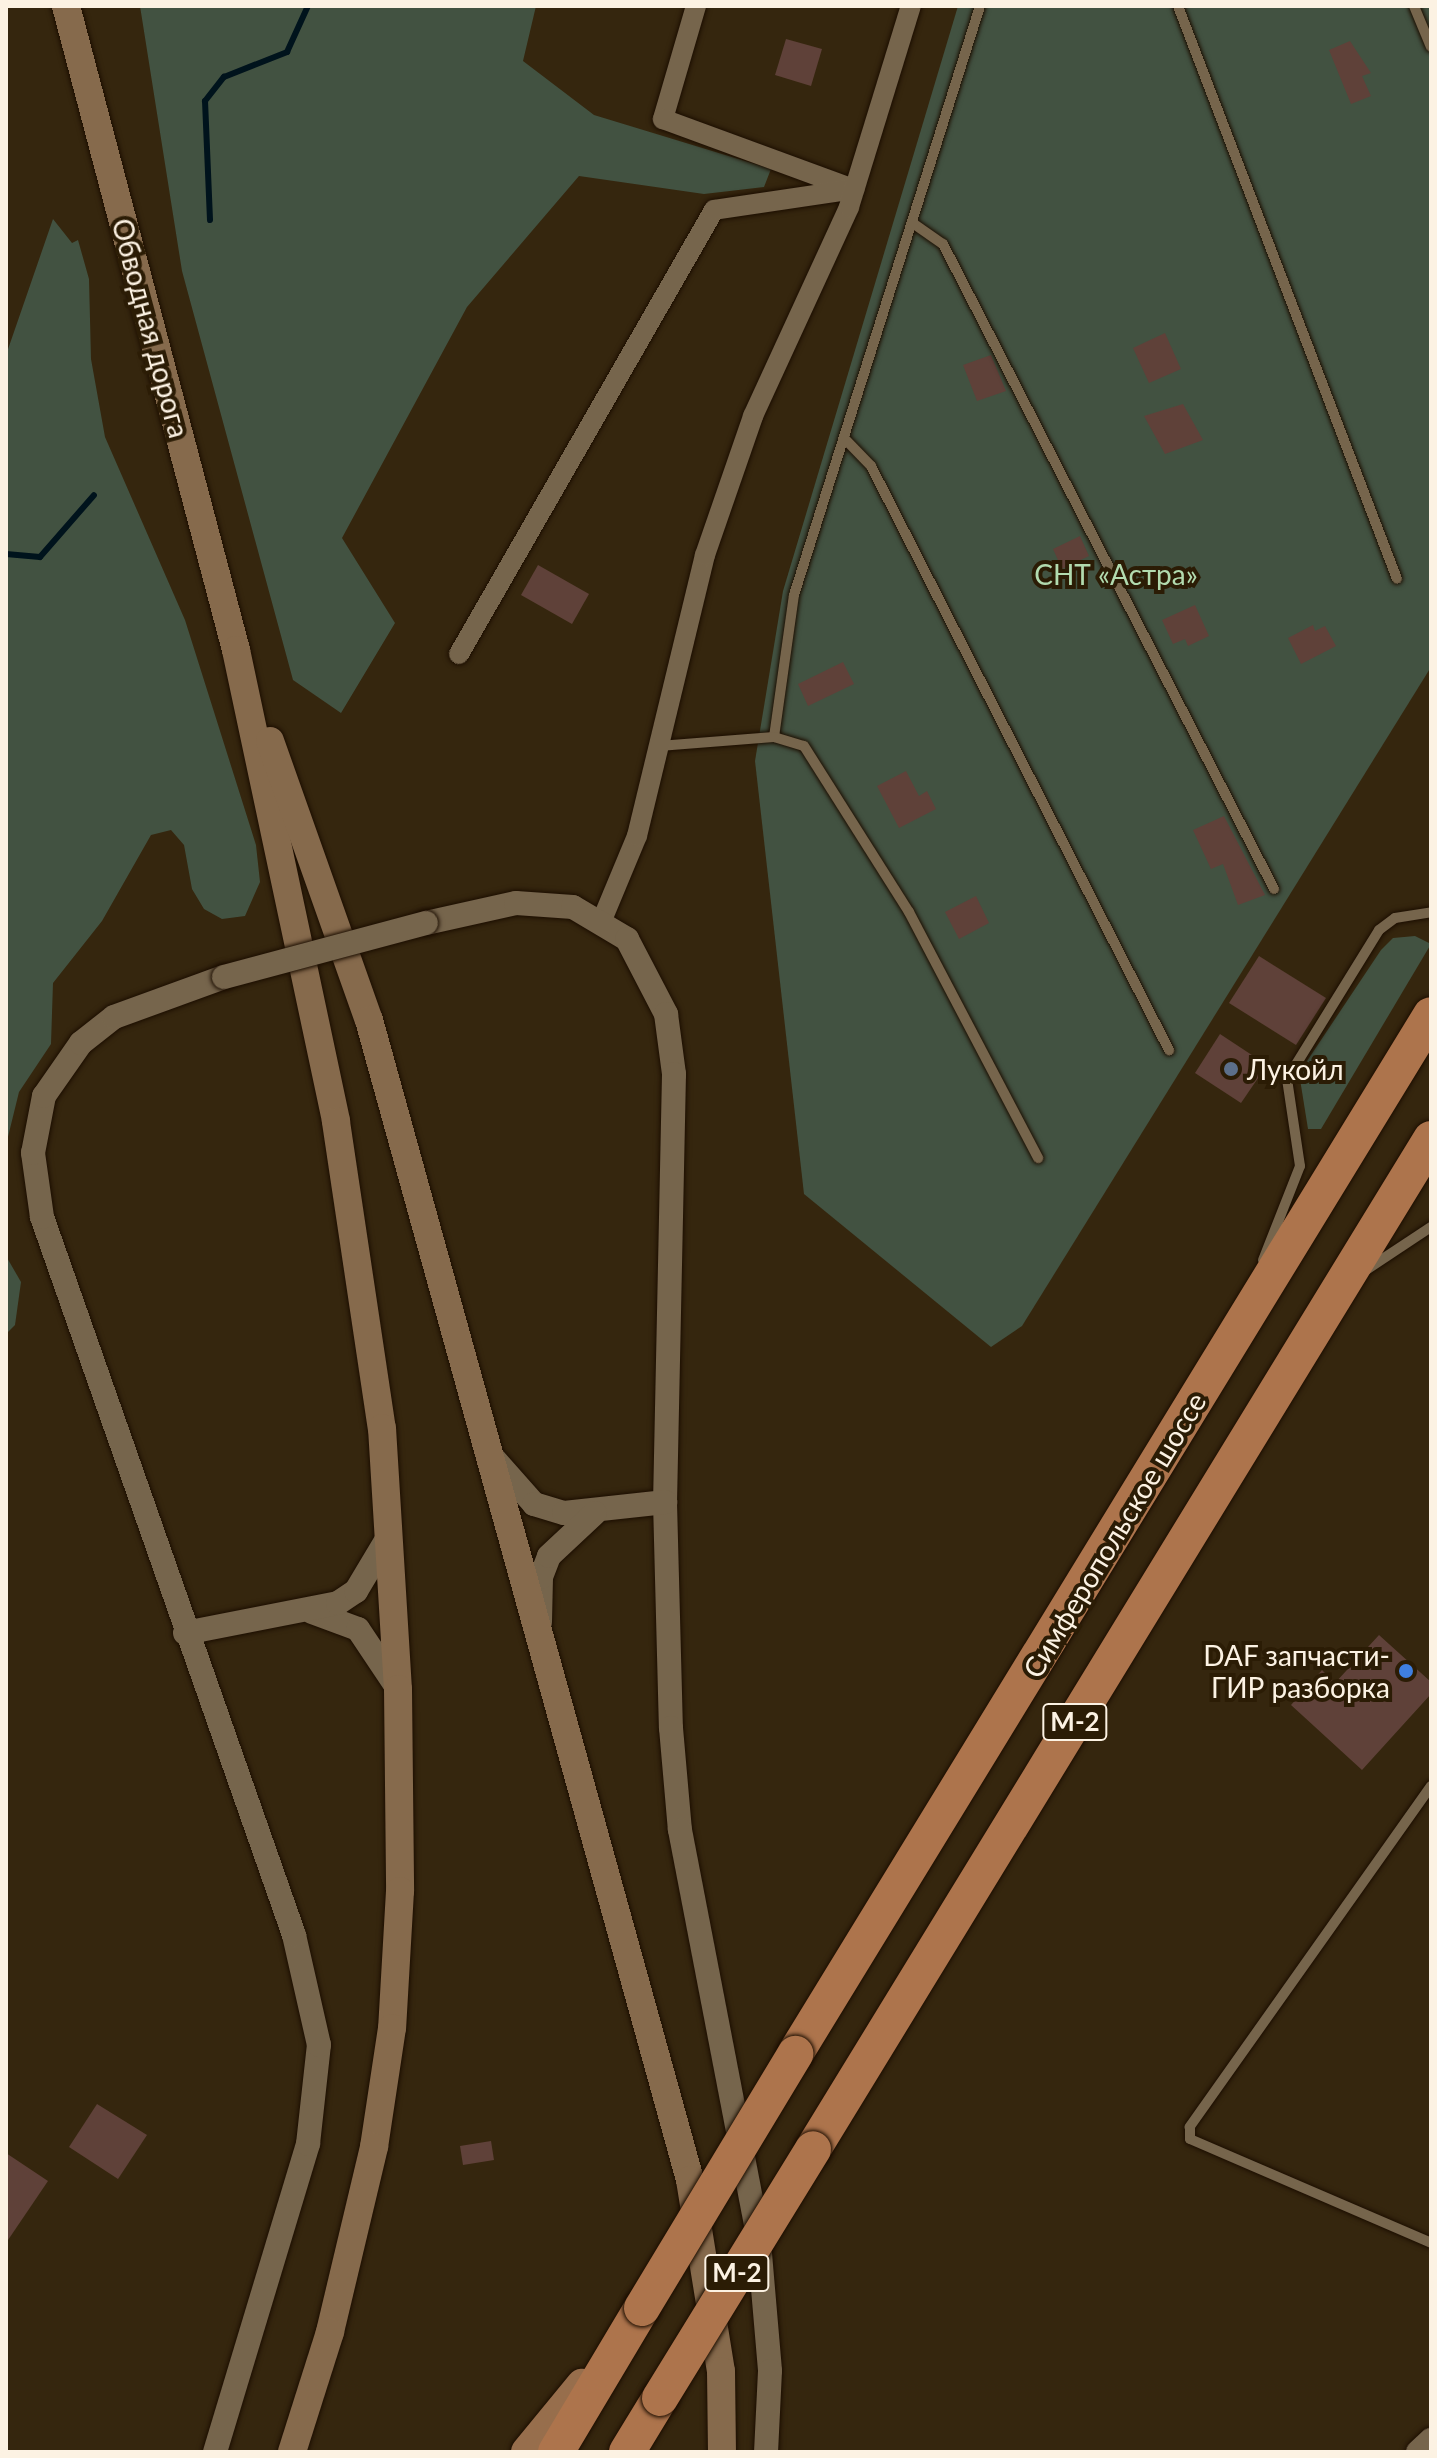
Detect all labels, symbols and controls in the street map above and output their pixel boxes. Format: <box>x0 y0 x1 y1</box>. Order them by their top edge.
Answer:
street label: Обводная дорога <box>106 215 196 441</box>
park label: СНТ «Астра» <box>1034 557 1198 591</box>
place label: Лукойл <box>1247 1052 1344 1086</box>
marker: Лукойл <box>1222 1060 1240 1078</box>
street label: Симферопольское шоссе <box>1015 1386 1213 1684</box>
place label: DAF запчасти- ГИР разборка <box>1203 1638 1390 1704</box>
marker: DAF запчасти- ГИР разборка <box>1397 1662 1415 1680</box>
road number: М-2 <box>1041 1700 1109 1744</box>
road number: М-2 <box>703 2251 771 2295</box>

